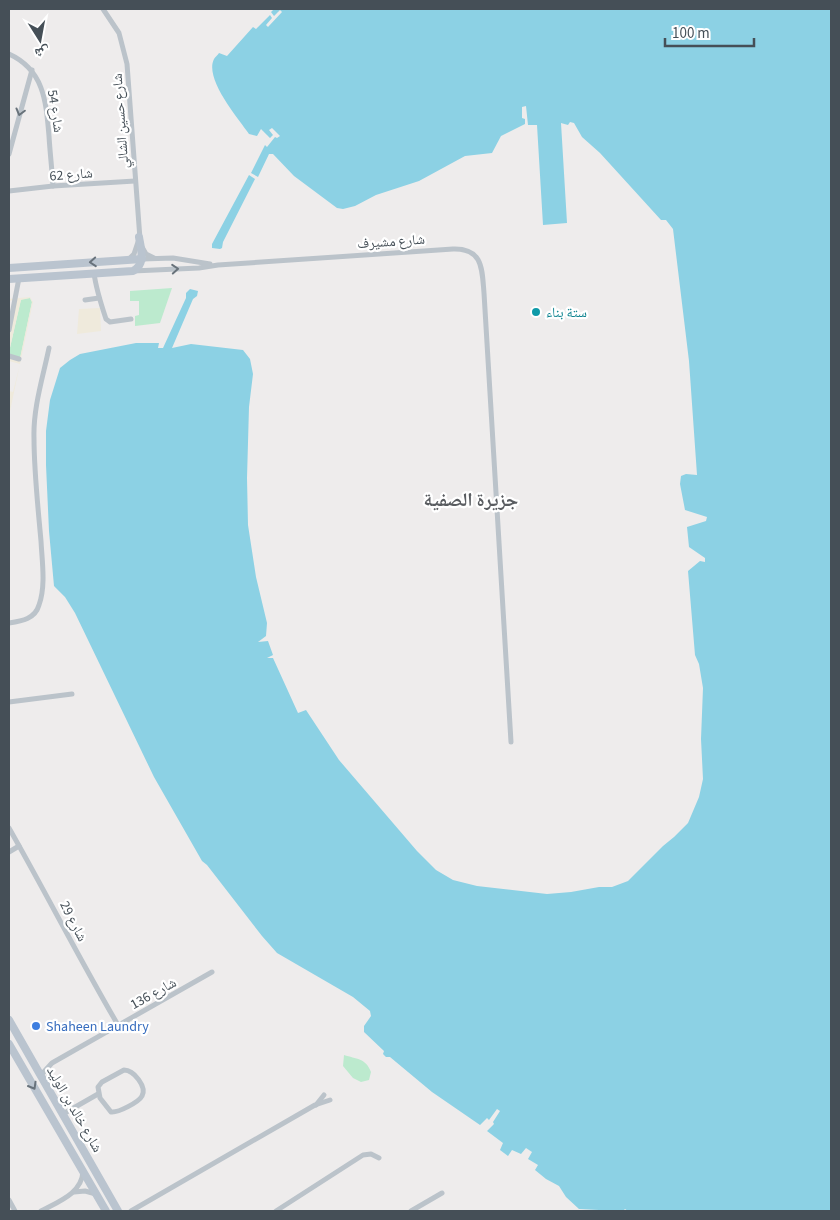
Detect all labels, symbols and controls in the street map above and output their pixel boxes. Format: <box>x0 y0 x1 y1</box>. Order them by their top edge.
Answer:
north arrow <box>15 15 65 65</box>
scale bar <box>665 15 754 47</box>
text: 100 m <box>672 23 710 44</box>
text: ش <box>33 41 51 63</box>
street label: شارع حسين الشالي <box>108 73 135 169</box>
street label: شارع 54 <box>42 88 68 134</box>
one-way arrow <box>16 108 26 116</box>
street label: شارع 62 <box>49 164 93 186</box>
street label: شارع مشيرف <box>357 230 426 254</box>
one-way arrow <box>89 256 97 267</box>
one-way arrow <box>172 264 180 275</box>
place label: ستة بناء <box>546 303 587 323</box>
marker: ستة بناء <box>530 306 542 318</box>
district label: جزيرة الصفية <box>424 487 518 514</box>
street label: شارع 29 <box>54 898 92 945</box>
street label: شارع 136 <box>127 973 180 1015</box>
place label: Shaheen Laundry <box>46 1017 149 1037</box>
marker: Shaheen Laundry <box>30 1020 42 1032</box>
street label: شارع خالد بن الوليد <box>41 1063 107 1156</box>
one-way arrow <box>27 1080 37 1089</box>

